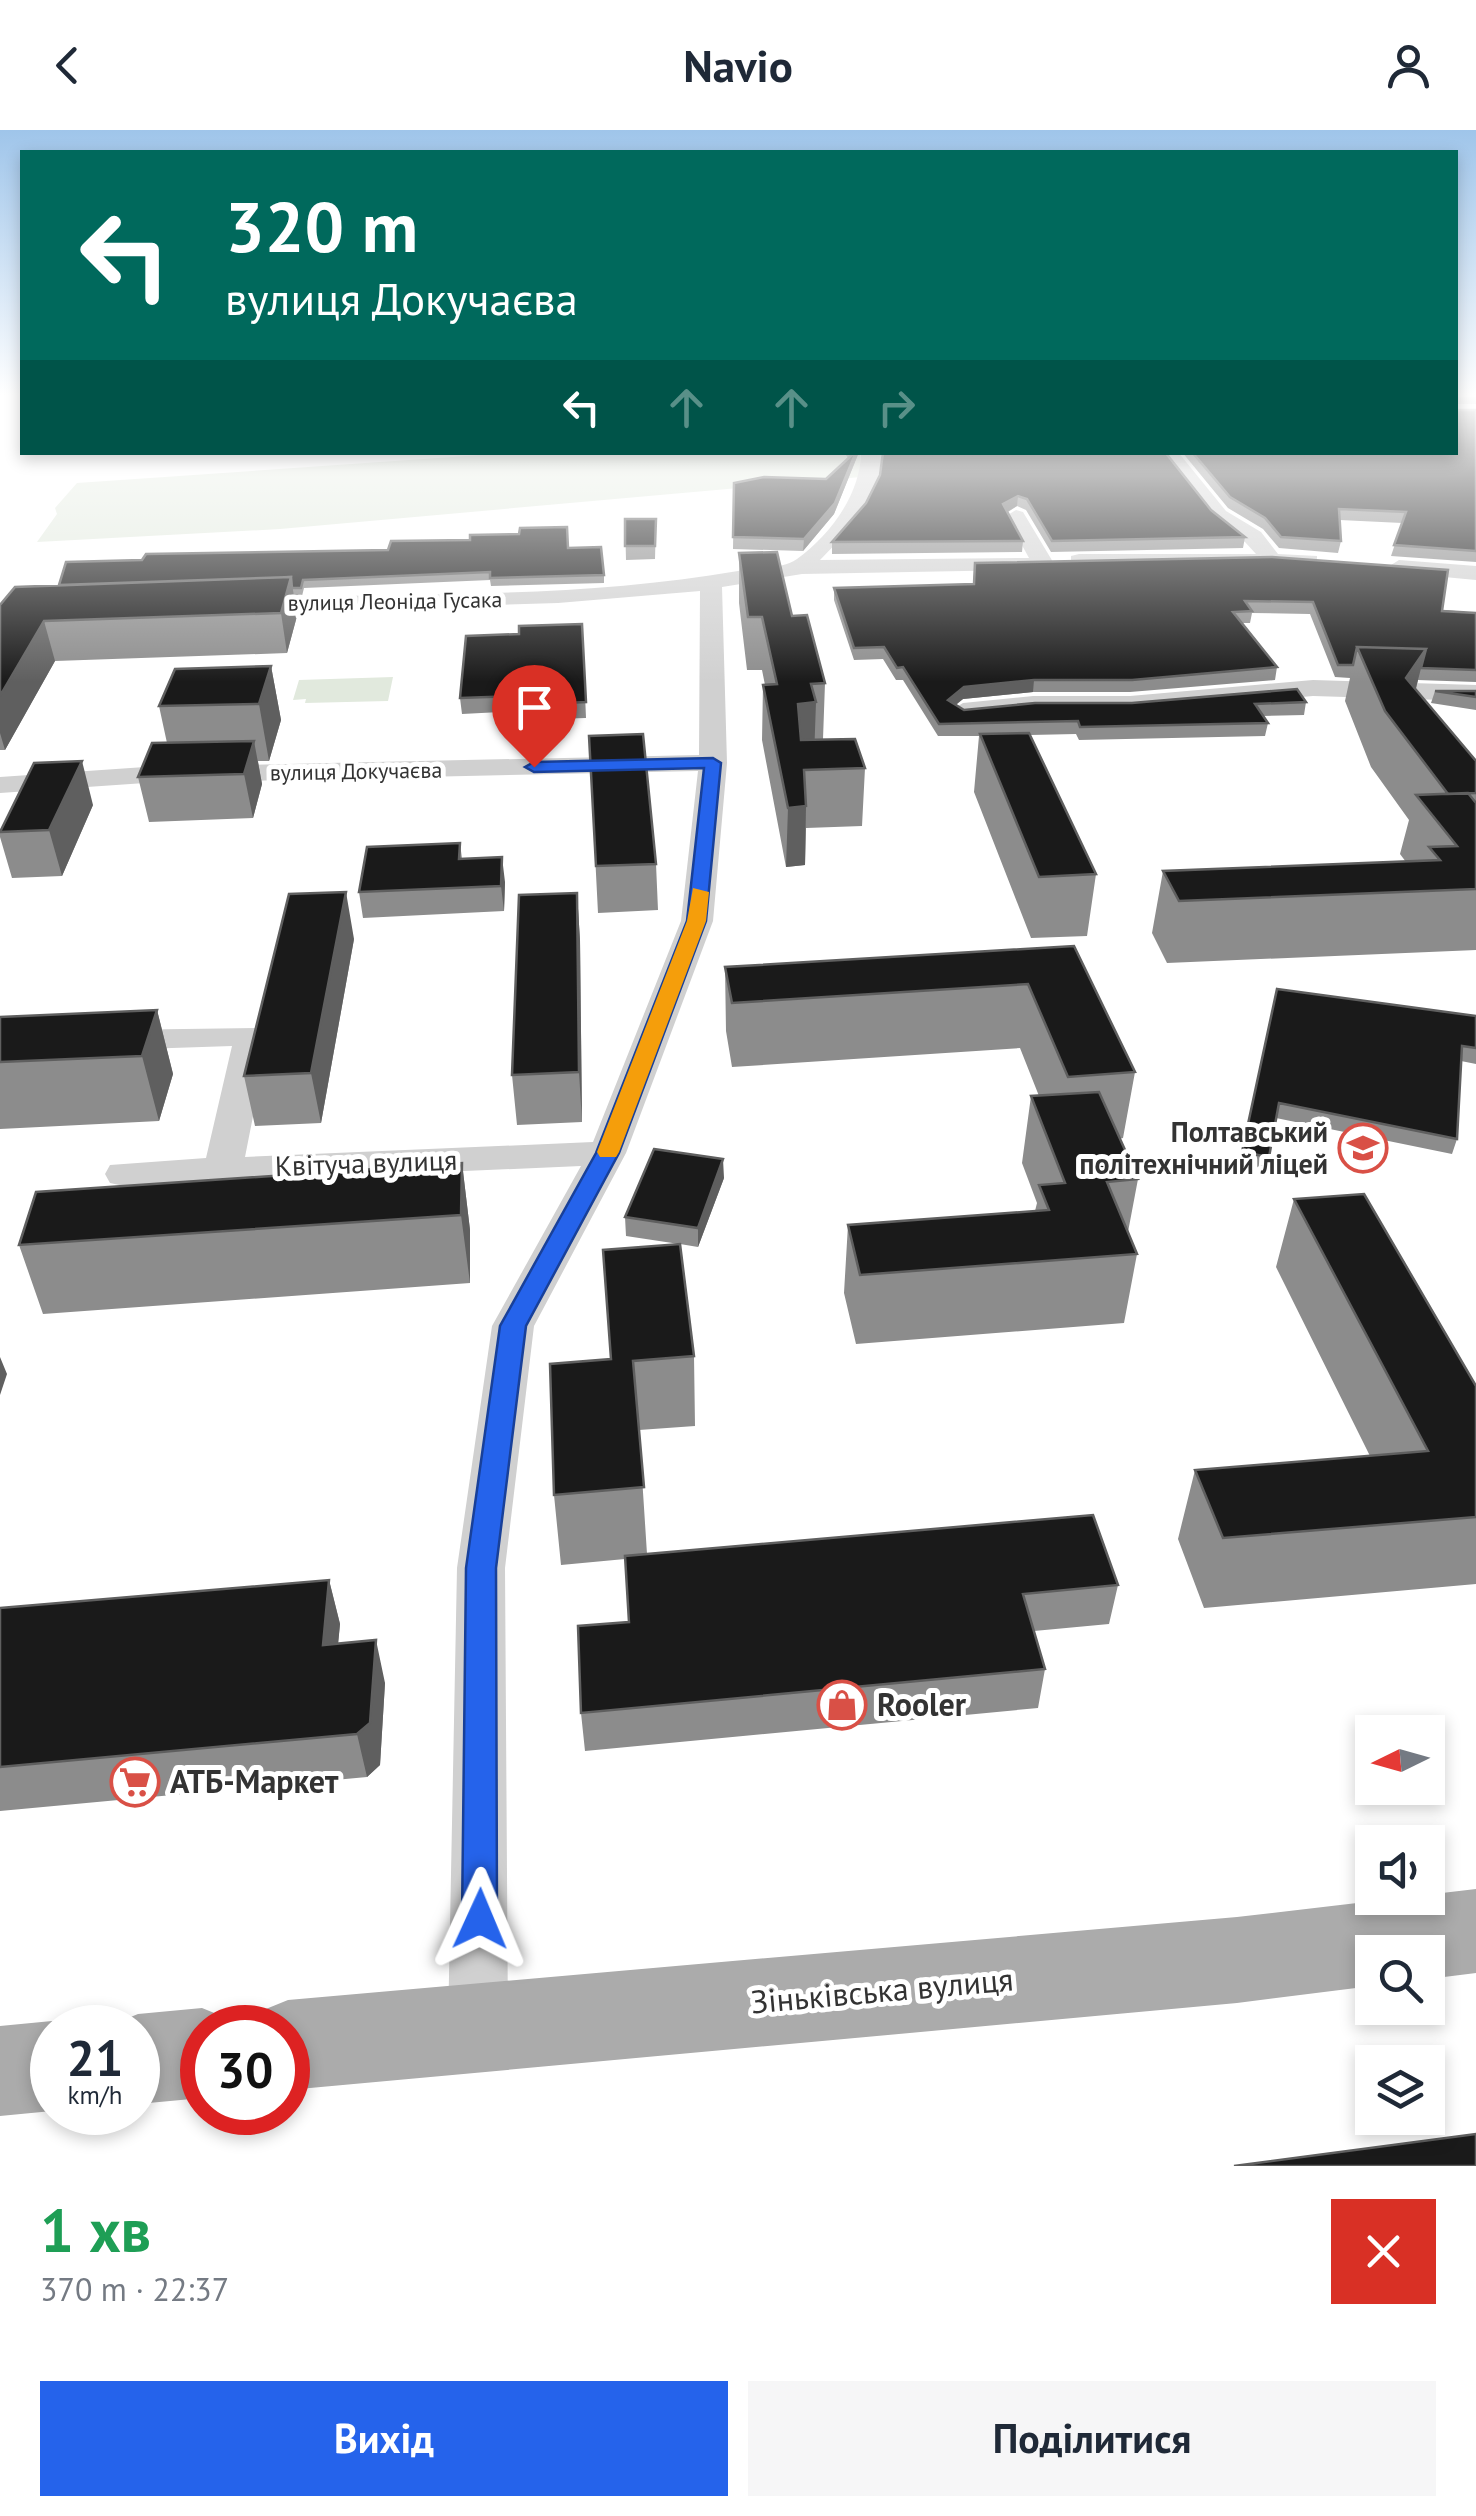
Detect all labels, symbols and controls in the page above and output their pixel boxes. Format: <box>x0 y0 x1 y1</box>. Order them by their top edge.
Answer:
text: Navio <box>683 36 793 94</box>
icon: back <box>40 38 95 93</box>
icon: person <box>1381 38 1436 93</box>
text: 320 m <box>225 181 418 271</box>
icon: left <box>60 190 190 320</box>
text: вулиця Докучаєва <box>225 269 578 327</box>
icon: left <box>554 380 609 435</box>
icon: ahead <box>659 380 714 435</box>
icon: ahead <box>764 380 819 435</box>
icon: right <box>869 380 924 435</box>
street label: вулиця Леоніда Гусака <box>287 585 503 617</box>
pin <box>492 665 577 768</box>
icon: arrive <box>507 680 562 735</box>
street label: вулиця Докучаєва <box>270 755 442 787</box>
place label: Полтавський політехнічний ліцей <box>1080 1113 1328 1182</box>
school or university icon: Полтавський політехнічний ліцей <box>1337 1122 1389 1174</box>
street label: Квітуча вулиця <box>274 1141 458 1184</box>
shop icon: Rooler <box>816 1679 868 1731</box>
place label: Rooler <box>877 1683 967 1725</box>
north arrow <box>1355 1715 1445 1805</box>
map controls <box>1355 1715 1445 2135</box>
supermarket icon: АТБ-Маркет <box>109 1756 161 1808</box>
place label: АТБ-Маркет <box>170 1760 339 1802</box>
button: sound <box>1355 1825 1445 1915</box>
position arrow <box>428 1867 532 1971</box>
button: search <box>1355 1935 1445 2025</box>
street label: Зіньківська вулиця <box>749 1958 1015 2022</box>
speed limit sign: 30 <box>180 2005 310 2135</box>
text: 21 <box>67 2025 123 2090</box>
button: layers <box>1355 2045 1445 2135</box>
text: km/h <box>68 2079 122 2111</box>
text: 1 хв <box>40 2191 151 2269</box>
button: close <box>1331 2199 1436 2304</box>
text: 370 m · 22:37 <box>40 2268 229 2310</box>
button: Вихід <box>40 2381 728 2496</box>
button: Поділитися <box>748 2381 1436 2496</box>

